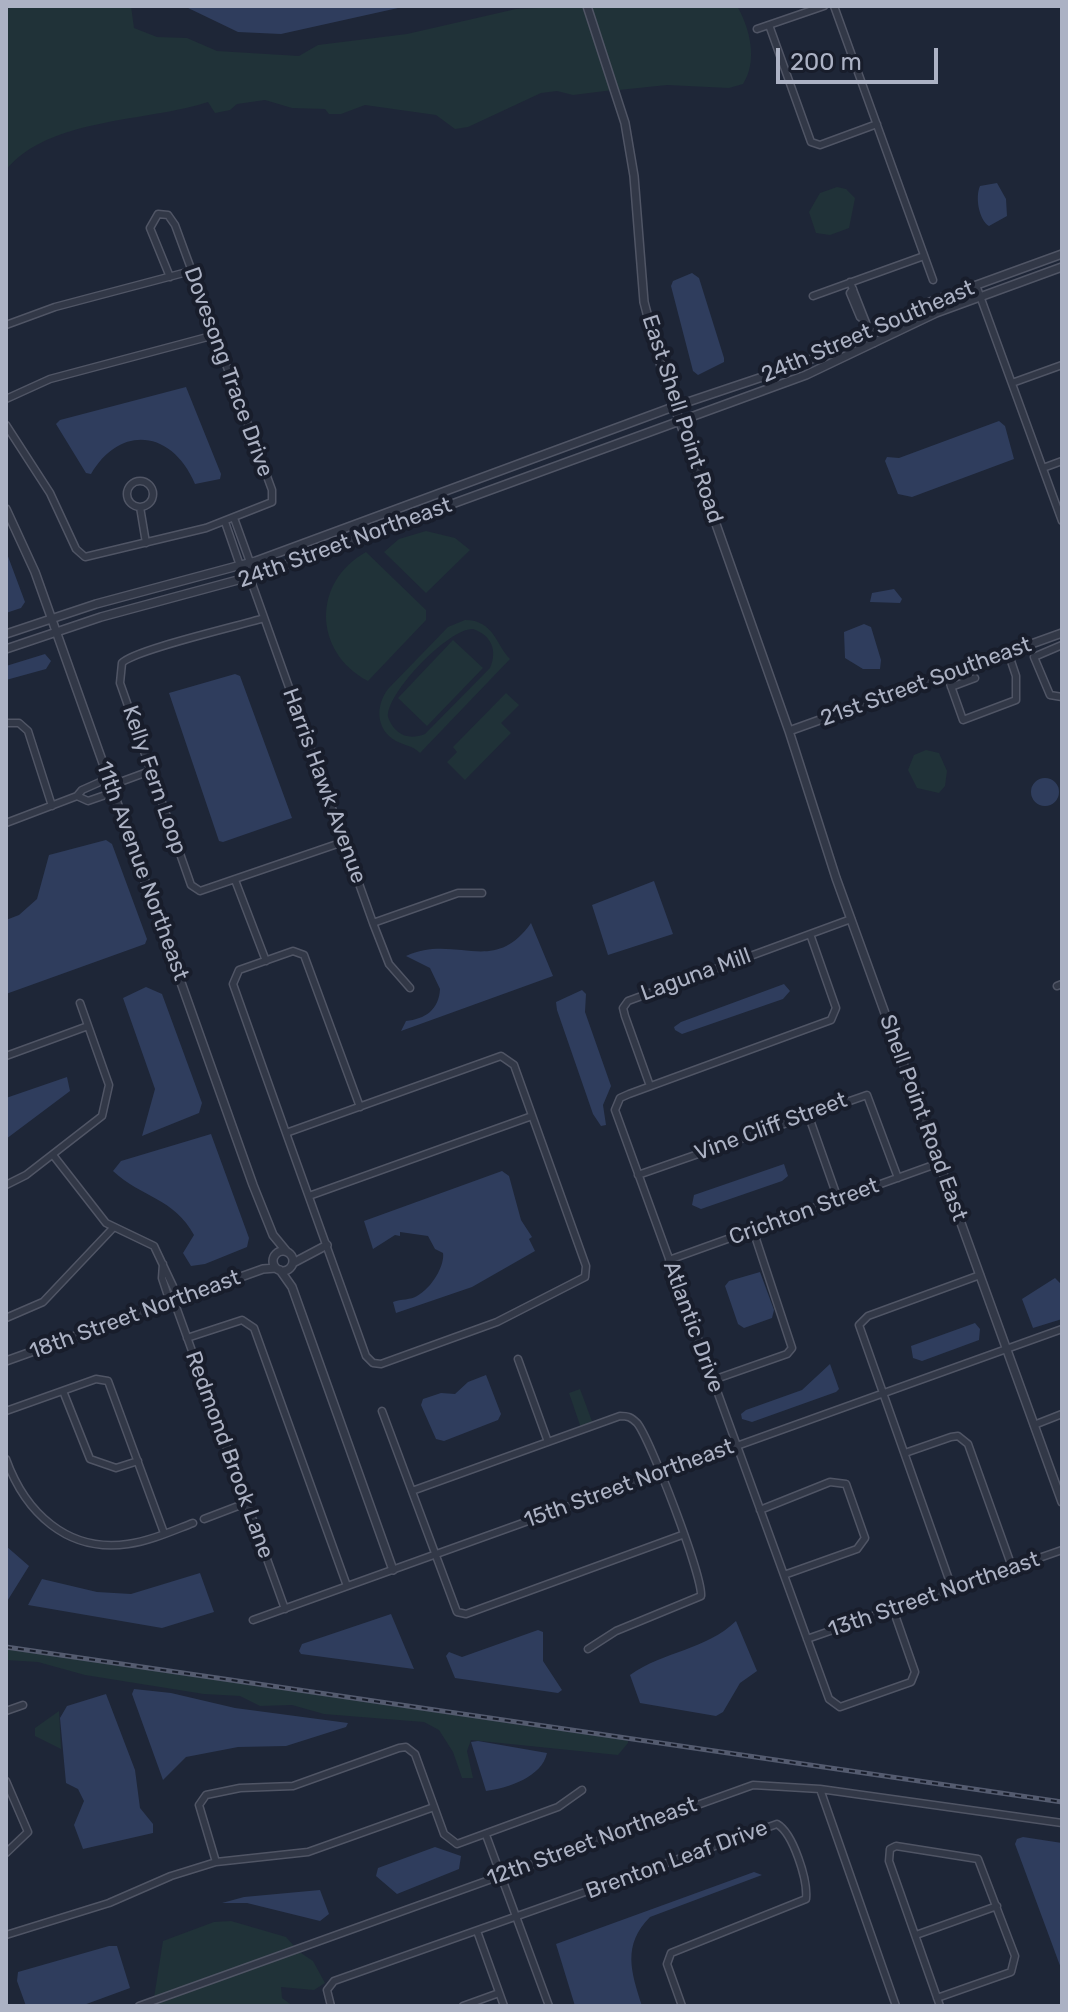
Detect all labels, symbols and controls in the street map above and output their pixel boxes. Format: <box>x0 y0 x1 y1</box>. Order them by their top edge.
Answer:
scale bar <box>780 32 942 82</box>
text: 200 m <box>790 48 862 76</box>
street label: Dovesong Trace Drive <box>178 264 278 480</box>
street label: 24th Street Southeast <box>758 275 978 389</box>
street label: East Shell Point Road <box>636 312 728 526</box>
street label: 24th Street Northeast <box>235 492 455 594</box>
street label: 21st Street Southeast <box>817 632 1035 732</box>
street label: Harris Hawk Avenue <box>276 685 372 887</box>
street label: Kelly Fern Loop <box>116 702 192 858</box>
street label: 11th Avenue Northeast <box>90 758 194 984</box>
street label: Laguna Mill <box>637 943 755 1007</box>
street label: Shell Point Road East <box>873 1011 973 1225</box>
street label: Vine Cliff Street <box>691 1087 851 1167</box>
street label: Crichton Street <box>726 1173 882 1251</box>
street label: Atlantic Drive <box>657 1258 729 1396</box>
street label: 18th Street Northeast <box>26 1265 244 1365</box>
street label: Redmond Brook Lane <box>179 1348 279 1562</box>
street label: 15th Street Northeast <box>520 1434 738 1534</box>
street label: 13th Street Northeast <box>825 1546 1043 1644</box>
street label: 12th Street Northeast <box>484 1792 700 1892</box>
street label: Brenton Leaf Drive <box>582 1815 772 1905</box>

